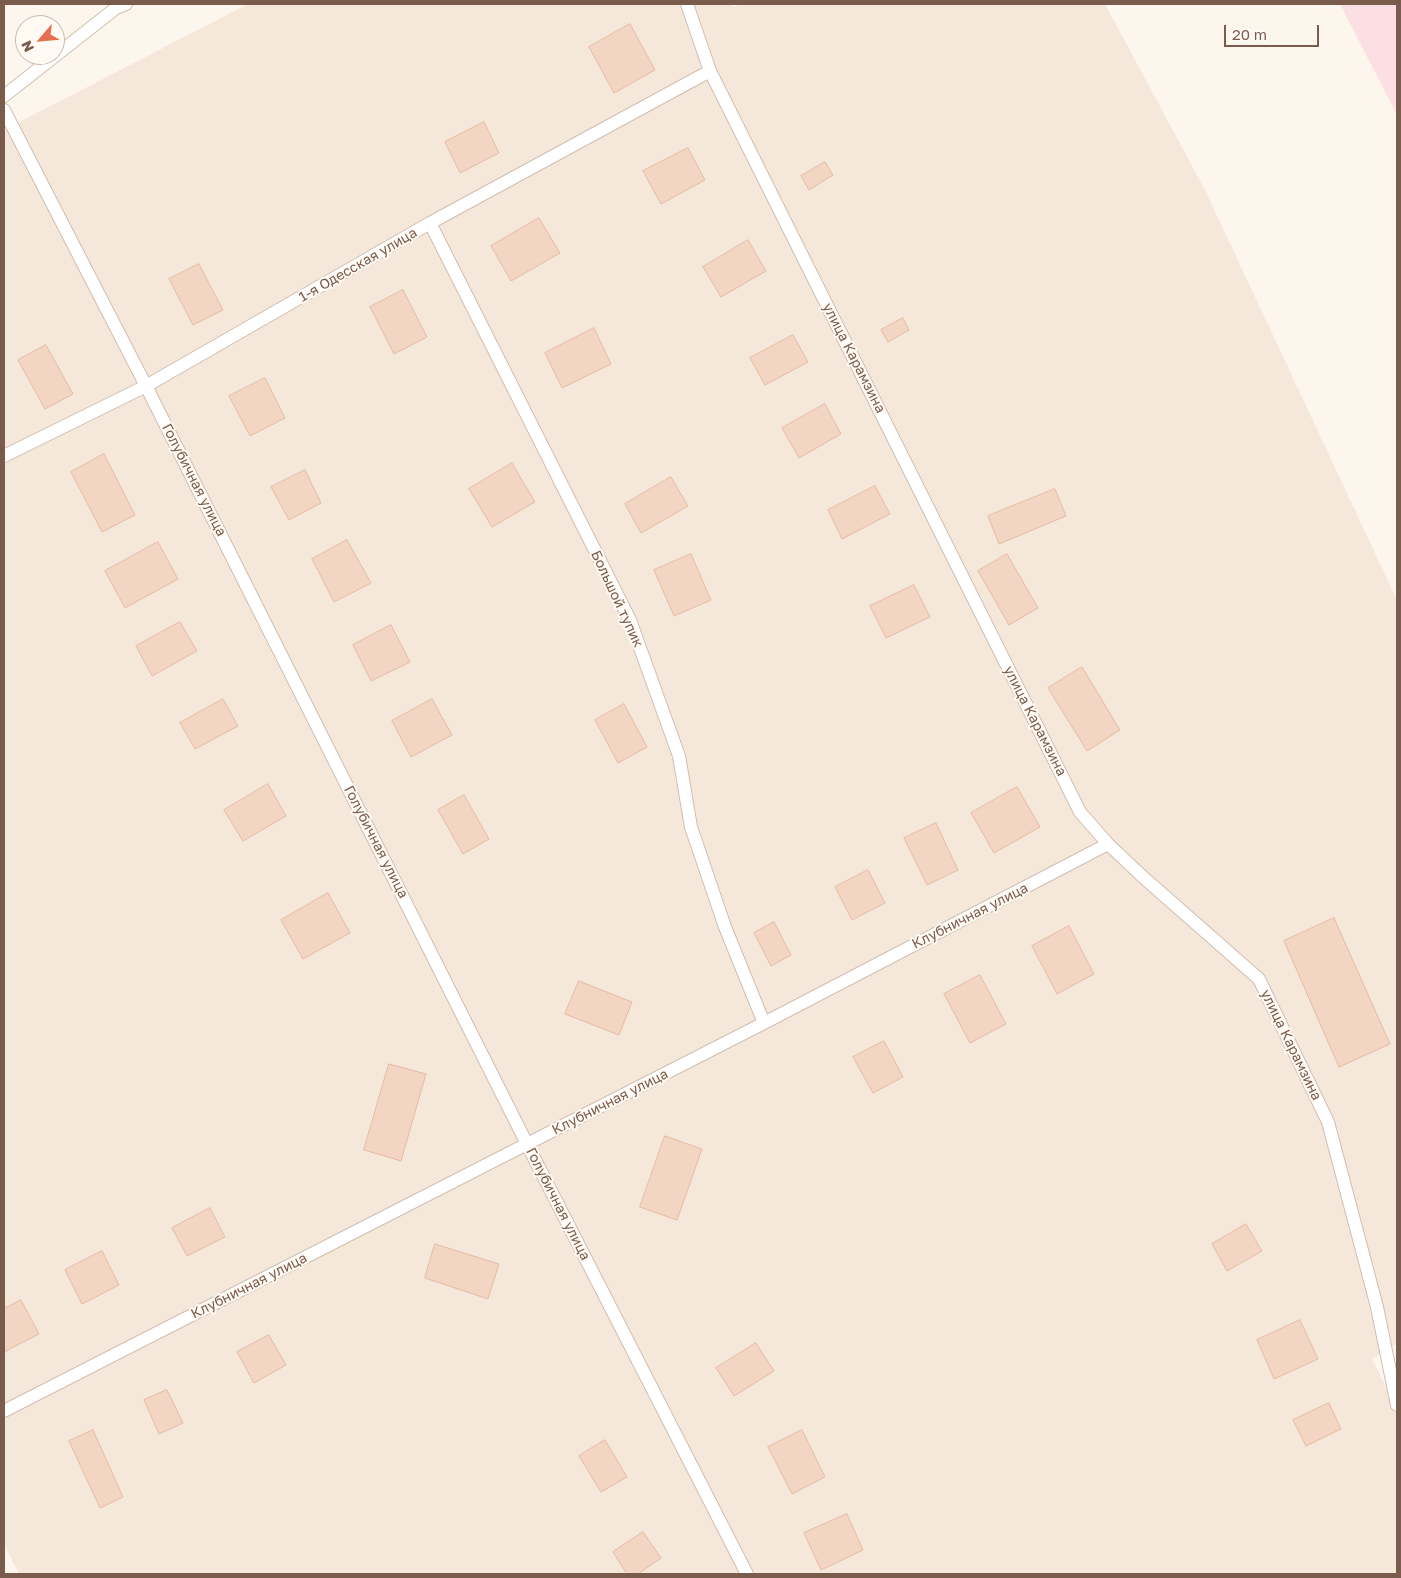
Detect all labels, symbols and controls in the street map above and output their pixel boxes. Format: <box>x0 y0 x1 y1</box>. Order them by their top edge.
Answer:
north arrow <box>15 15 65 65</box>
scale bar <box>1226 15 1321 47</box>
text: 20 m <box>1232 25 1267 43</box>
text: N <box>17 38 37 55</box>
street label: 1-я Одесская улица <box>296 224 420 306</box>
street label: улица Карамзина <box>819 300 889 416</box>
street label: Голубичная улица <box>158 421 230 539</box>
street label: Большой тупик <box>587 548 647 650</box>
street label: улица Карамзина <box>1000 663 1070 779</box>
street label: Голубичная улица <box>340 783 412 901</box>
street label: Клубничная улица <box>909 879 1031 953</box>
street label: улица Карамзина <box>1257 987 1325 1103</box>
street label: Клубничная улица <box>549 1065 671 1139</box>
street label: Голубичная улица <box>522 1145 594 1263</box>
street label: Клубничная улица <box>188 1249 310 1323</box>

